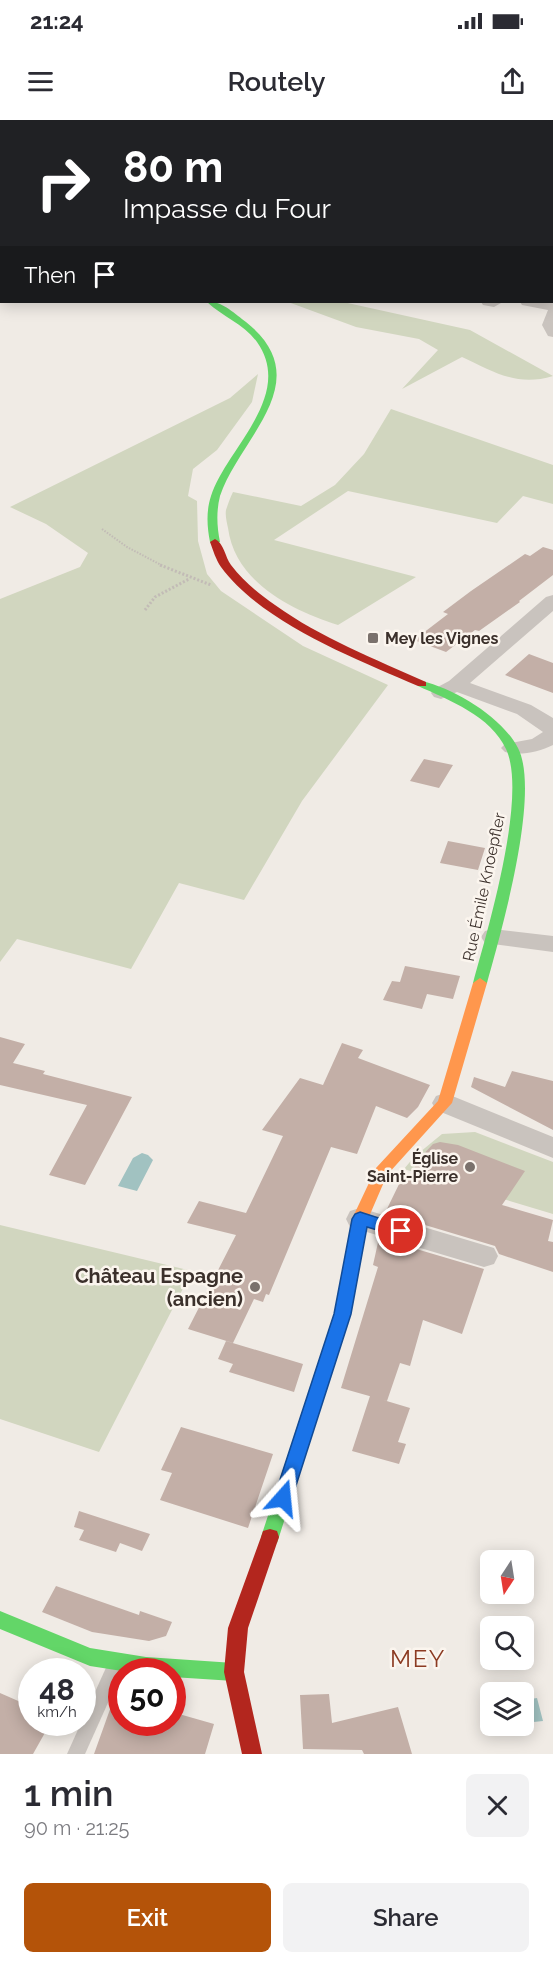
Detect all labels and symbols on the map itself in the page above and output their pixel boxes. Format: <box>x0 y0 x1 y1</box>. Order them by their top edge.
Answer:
place label: Mey les Vignes <box>385 629 498 648</box>
marker: Mey les Vignes <box>366 631 380 645</box>
street label: Rue Émile Knoepfler <box>458 810 509 963</box>
place label: Église Saint-Pierre <box>367 1148 458 1186</box>
marker: Église Saint-Pierre <box>463 1160 477 1174</box>
pin <box>375 1205 426 1256</box>
place label: Château Espagne (ancien) <box>75 1264 243 1311</box>
marker: Château Espagne (ancien) <box>248 1280 262 1294</box>
position arrow <box>251 1466 315 1530</box>
north arrow <box>480 1550 534 1604</box>
district label: MEY <box>390 1644 446 1673</box>
speed limit sign: 50 <box>108 1658 186 1736</box>

